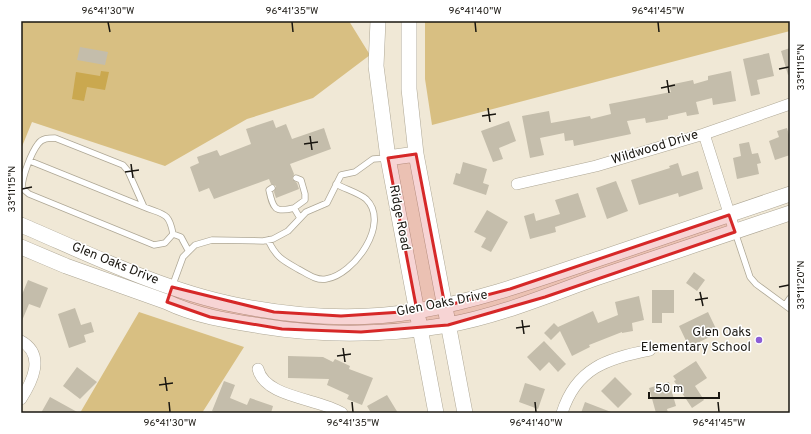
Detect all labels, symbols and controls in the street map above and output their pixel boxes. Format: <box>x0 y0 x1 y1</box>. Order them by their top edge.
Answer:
text: 96°41'30"W <box>82 5 134 18</box>
text: 96°41'35"W <box>266 5 318 18</box>
text: 96°41'40"W <box>448 5 502 18</box>
text: 96°41'45"W <box>632 5 684 18</box>
text: 33°11'15"N <box>795 44 808 90</box>
street label: Wildwood Drive <box>610 127 700 169</box>
text: 33°11'15"N <box>6 166 19 212</box>
street label: Ridge Road <box>385 184 413 252</box>
street label: Glen Oaks Drive <box>69 239 161 289</box>
text: 33°11'20"N <box>795 260 808 310</box>
street label: Glen Oaks Drive <box>395 287 489 321</box>
place label: Glen Oaks Elementary School <box>641 325 751 356</box>
marker: Glen Oaks Elementary School <box>754 335 764 345</box>
scale bar <box>649 374 719 400</box>
text: 50 m <box>655 381 683 397</box>
text: 96°41'30"W <box>144 417 196 430</box>
text: 96°41'35"W <box>327 417 379 430</box>
text: 96°41'40"W <box>509 417 563 430</box>
text: 96°41'45"W <box>693 417 745 430</box>

